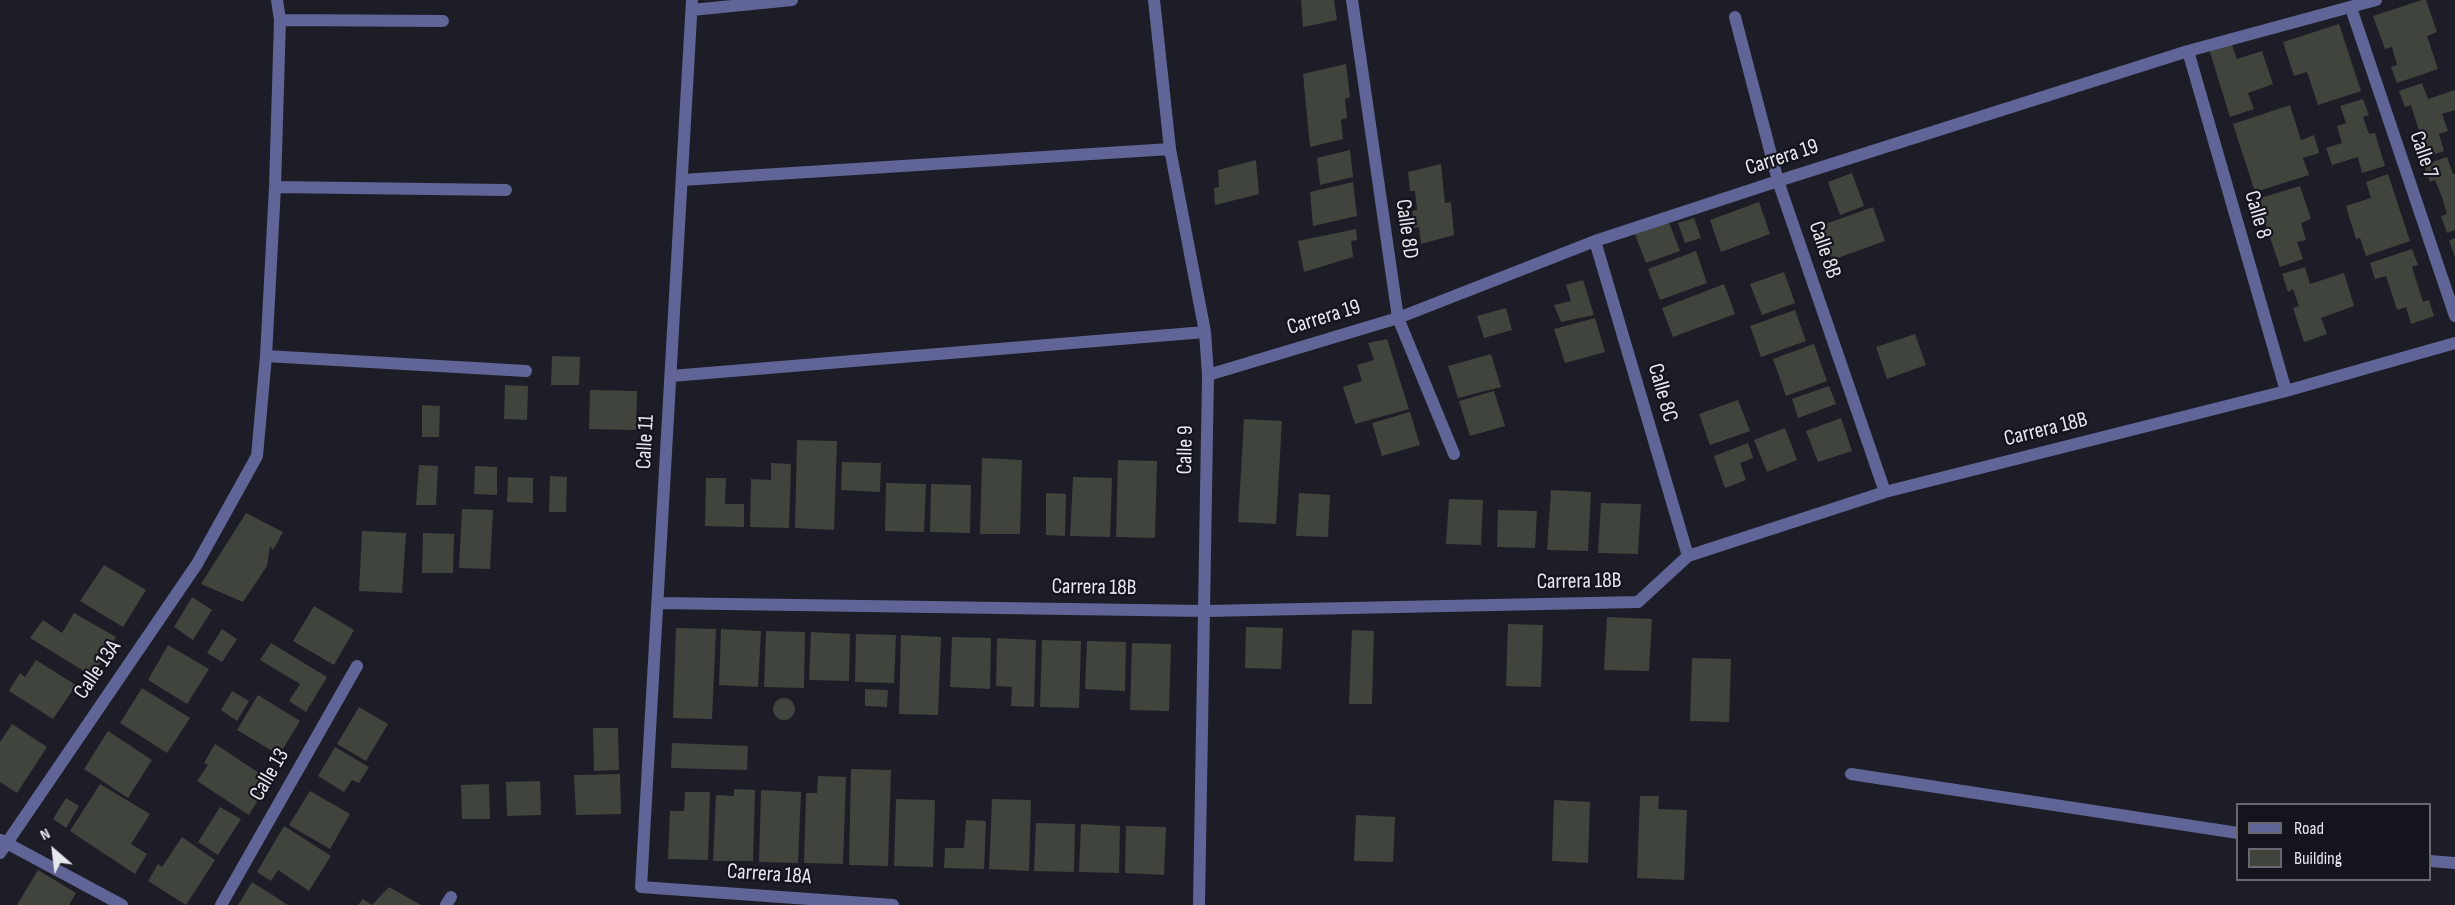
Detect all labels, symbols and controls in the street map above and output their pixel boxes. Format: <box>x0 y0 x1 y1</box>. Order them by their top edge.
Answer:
street label: Calle 7 <box>2403 128 2443 182</box>
street label: Carrera 19 <box>1742 134 1822 182</box>
street label: Calle 8 <box>2238 188 2276 242</box>
street label: Calle 8D <box>1389 198 1423 260</box>
street label: Calle 8B <box>1802 218 1846 282</box>
street label: Carrera 19 <box>1284 294 1364 342</box>
street label: Calle 8C <box>1641 361 1683 425</box>
street label: Carrera 18B <box>2002 407 2090 453</box>
street label: Calle 11 <box>631 414 661 470</box>
street label: Calle 9 <box>1172 425 1200 475</box>
street label: Carrera 18B <box>1536 568 1622 596</box>
street label: Carrera 18B <box>1051 574 1137 602</box>
street label: Calle 13A <box>69 635 127 705</box>
street label: Calle 13 <box>245 744 295 806</box>
legend <box>2236 803 2431 881</box>
text: Road <box>2294 818 2324 839</box>
north arrow <box>24 821 84 881</box>
text: N <box>37 824 54 845</box>
text: Building <box>2294 848 2342 869</box>
street label: Carrera 18A <box>726 859 812 891</box>

